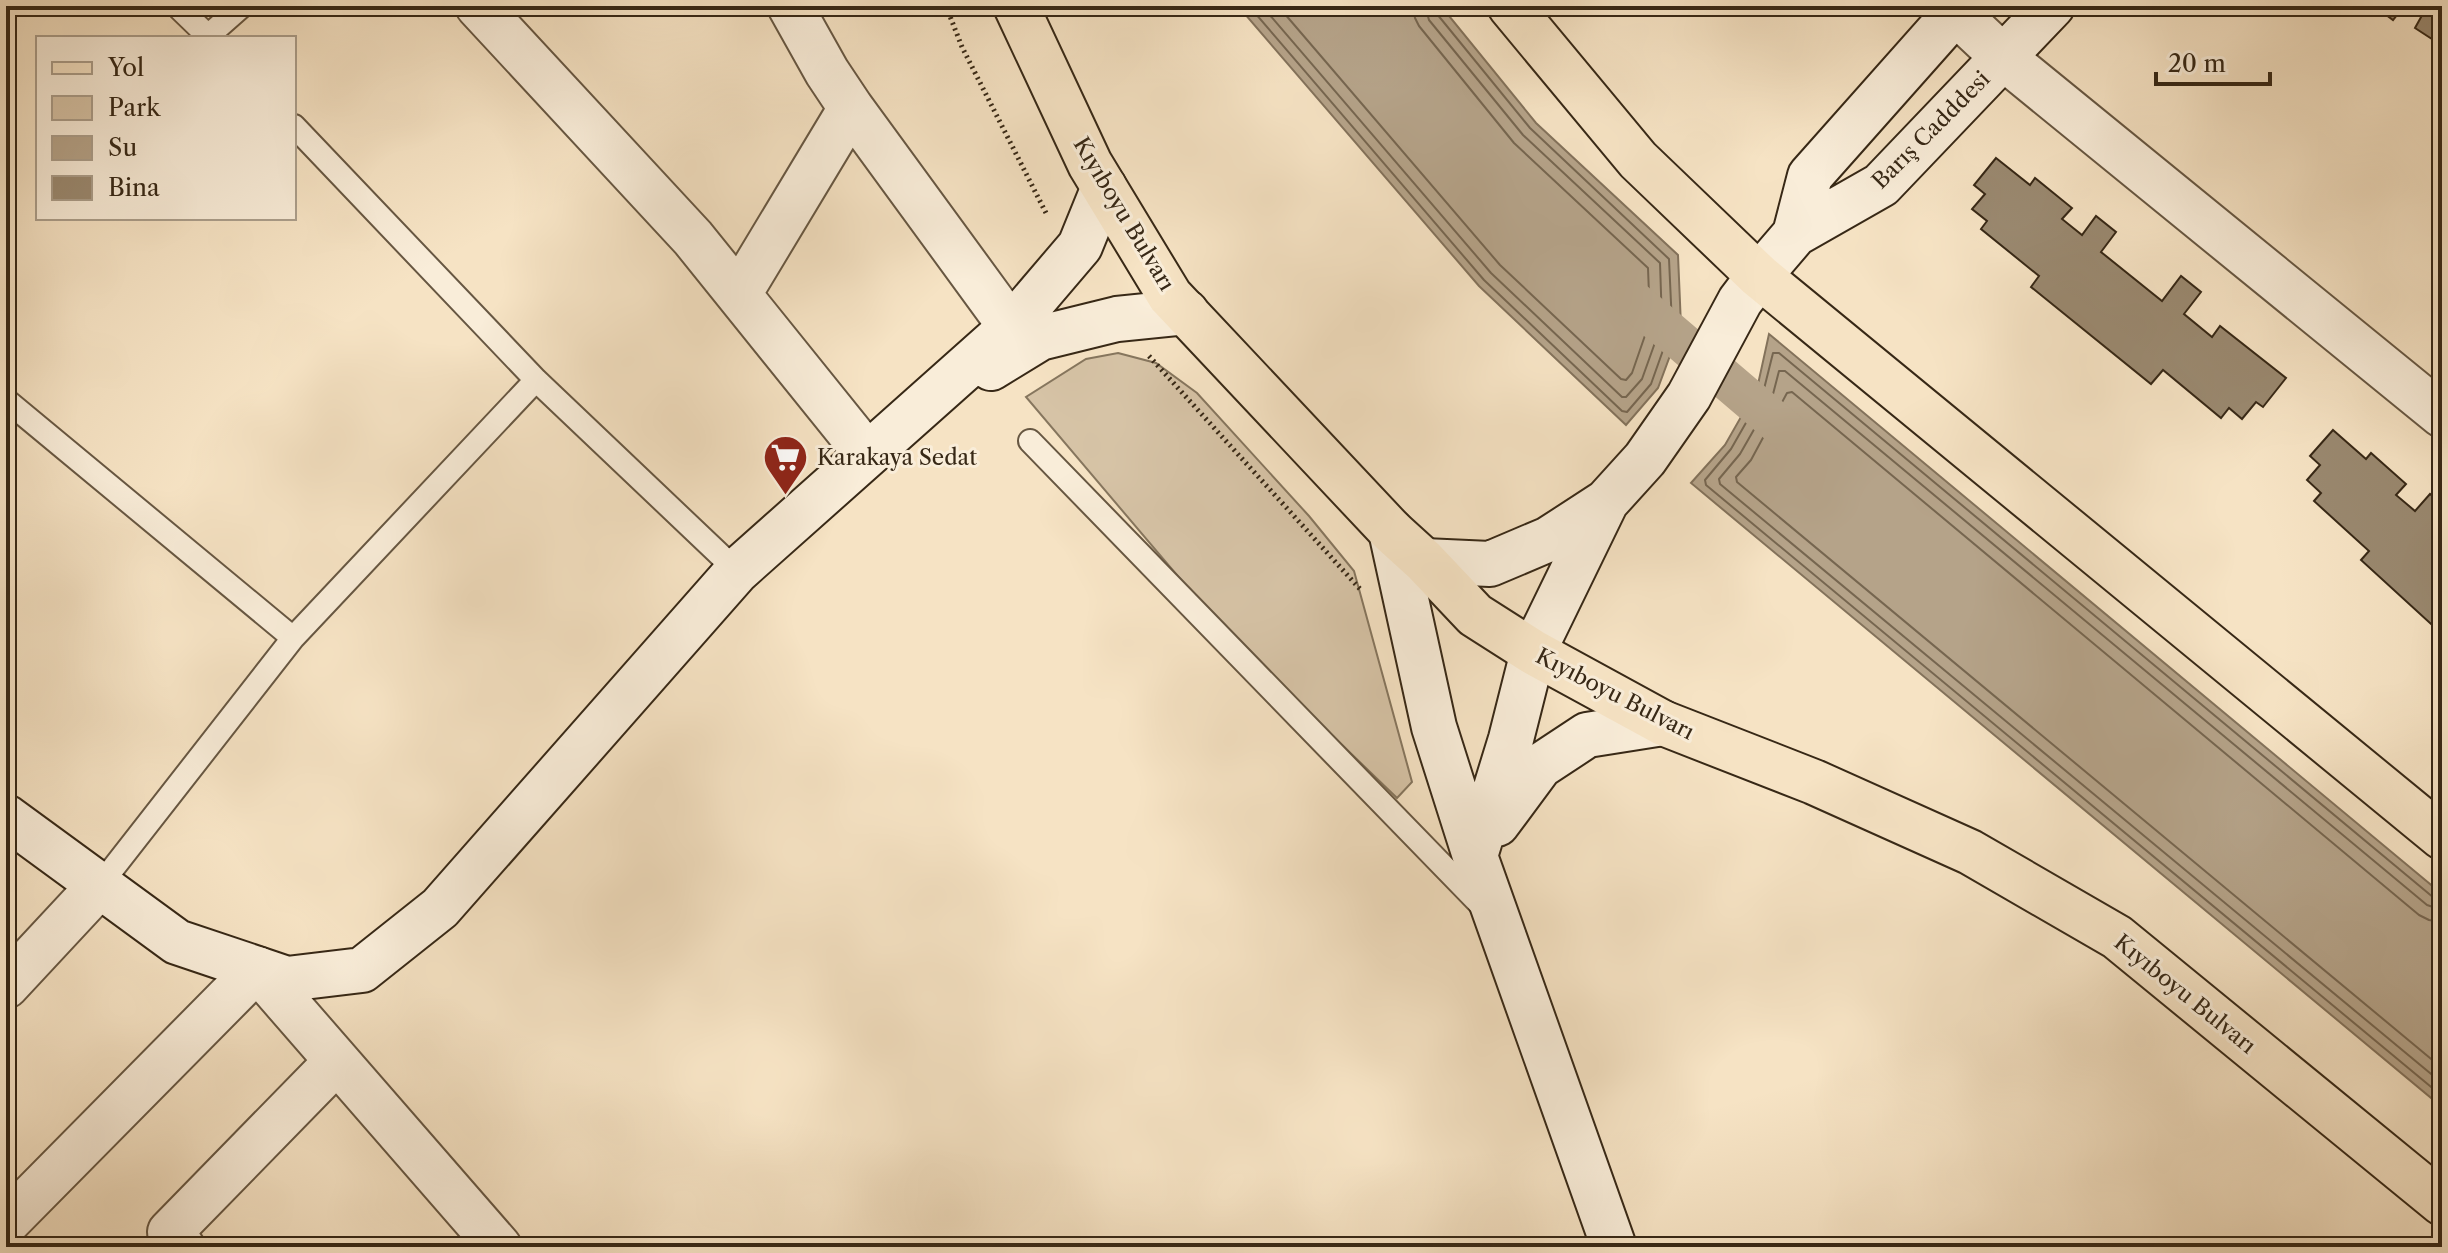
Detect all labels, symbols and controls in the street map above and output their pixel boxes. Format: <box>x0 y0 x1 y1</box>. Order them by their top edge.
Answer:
legend <box>36 36 296 220</box>
scale bar <box>2156 36 2270 86</box>
text: 20 m <box>2168 49 2226 78</box>
text: Yol <box>107 53 144 82</box>
street label: Barış Cadddesi <box>1866 65 1996 195</box>
text: Park <box>108 93 161 122</box>
street label: Kıyıboyu Bulvarı <box>1068 132 1181 296</box>
text: Su <box>108 133 137 162</box>
text: Bina <box>108 173 160 202</box>
supermarket icon: Karakaya Sedat <box>762 433 810 496</box>
place label: Karakaya Sedat <box>817 444 977 471</box>
street label: Kıyıboyu Bulvarı <box>1531 642 1699 746</box>
street label: Kıyıboyu Bulvarı <box>2109 929 2262 1060</box>

